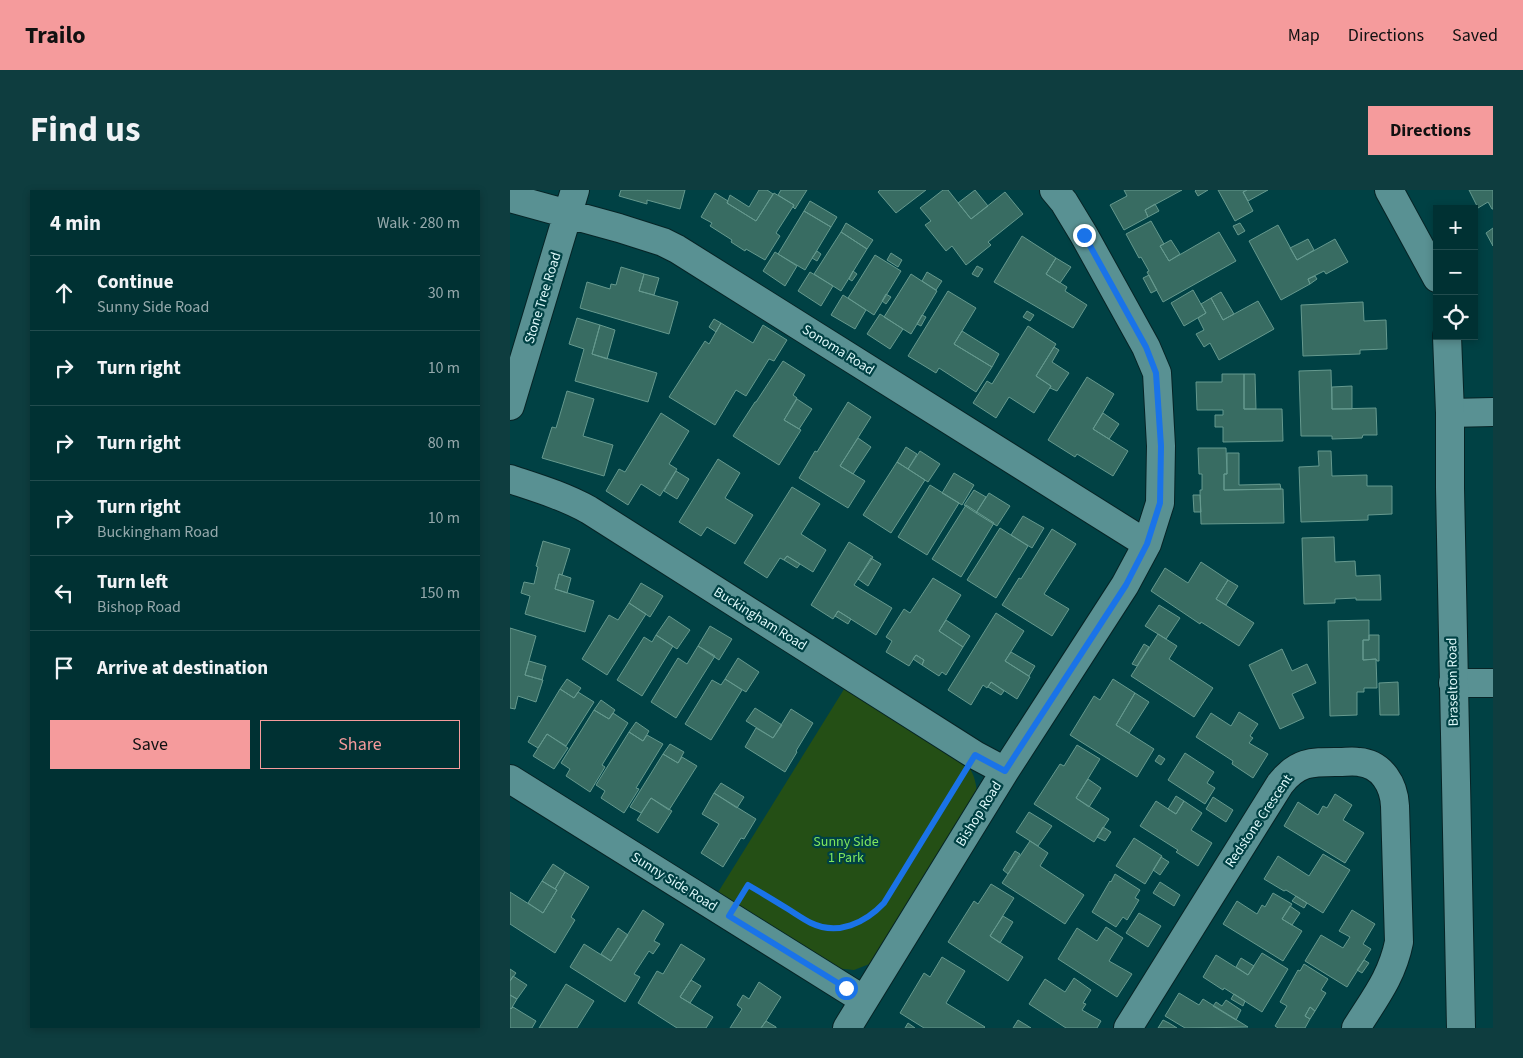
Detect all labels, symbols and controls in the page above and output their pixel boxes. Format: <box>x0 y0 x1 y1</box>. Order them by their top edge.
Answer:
text: Trailo <box>25 18 86 53</box>
text: Map <box>1288 23 1320 48</box>
text: Directions <box>1348 23 1424 48</box>
text: Saved <box>1452 23 1498 48</box>
text: Find us <box>30 105 140 155</box>
button: Directions <box>1368 106 1493 155</box>
map controls <box>1433 205 1478 340</box>
button: + <box>1433 205 1478 250</box>
text: 4 min <box>50 208 101 238</box>
text: Walk · 280 m <box>377 212 460 234</box>
route end <box>1073 224 1096 247</box>
street label: Stone Tree Road <box>520 250 566 346</box>
button: − <box>1433 250 1478 295</box>
text: Continue <box>97 269 174 296</box>
icon: ahead <box>50 279 78 307</box>
text: 30 m <box>428 282 460 304</box>
button: locate <box>1433 295 1478 340</box>
text: Sunny Side Road <box>97 296 209 318</box>
street label: Sonoma Road <box>798 320 878 380</box>
icon: right <box>50 354 78 382</box>
text: Turn right <box>97 355 181 382</box>
text: 10 m <box>428 357 460 379</box>
icon: right <box>50 429 78 457</box>
text: Turn right <box>97 430 181 457</box>
text: 80 m <box>428 432 460 454</box>
text: Turn right <box>97 494 181 521</box>
icon: right <box>50 504 78 532</box>
text: 10 m <box>428 507 460 529</box>
text: Buckingham Road <box>97 521 219 543</box>
text: Turn left <box>97 569 168 596</box>
icon: left <box>50 579 78 607</box>
text: 150 m <box>420 582 460 604</box>
street label: Buckingham Road <box>710 582 810 656</box>
text: Bishop Road <box>97 596 181 618</box>
street label: Braselton Road <box>1442 637 1464 727</box>
icon: arrive <box>50 654 78 682</box>
text: Arrive at destination <box>97 655 268 682</box>
button: Save <box>50 720 250 769</box>
button: Share <box>260 720 460 769</box>
street label: Redstone Crescent <box>1220 770 1298 872</box>
street label: Bishop Road <box>951 778 1007 850</box>
park label: Sunny Side 1 Park <box>813 832 879 868</box>
street label: Sunny Side Road <box>627 847 721 917</box>
route start <box>835 977 858 1000</box>

